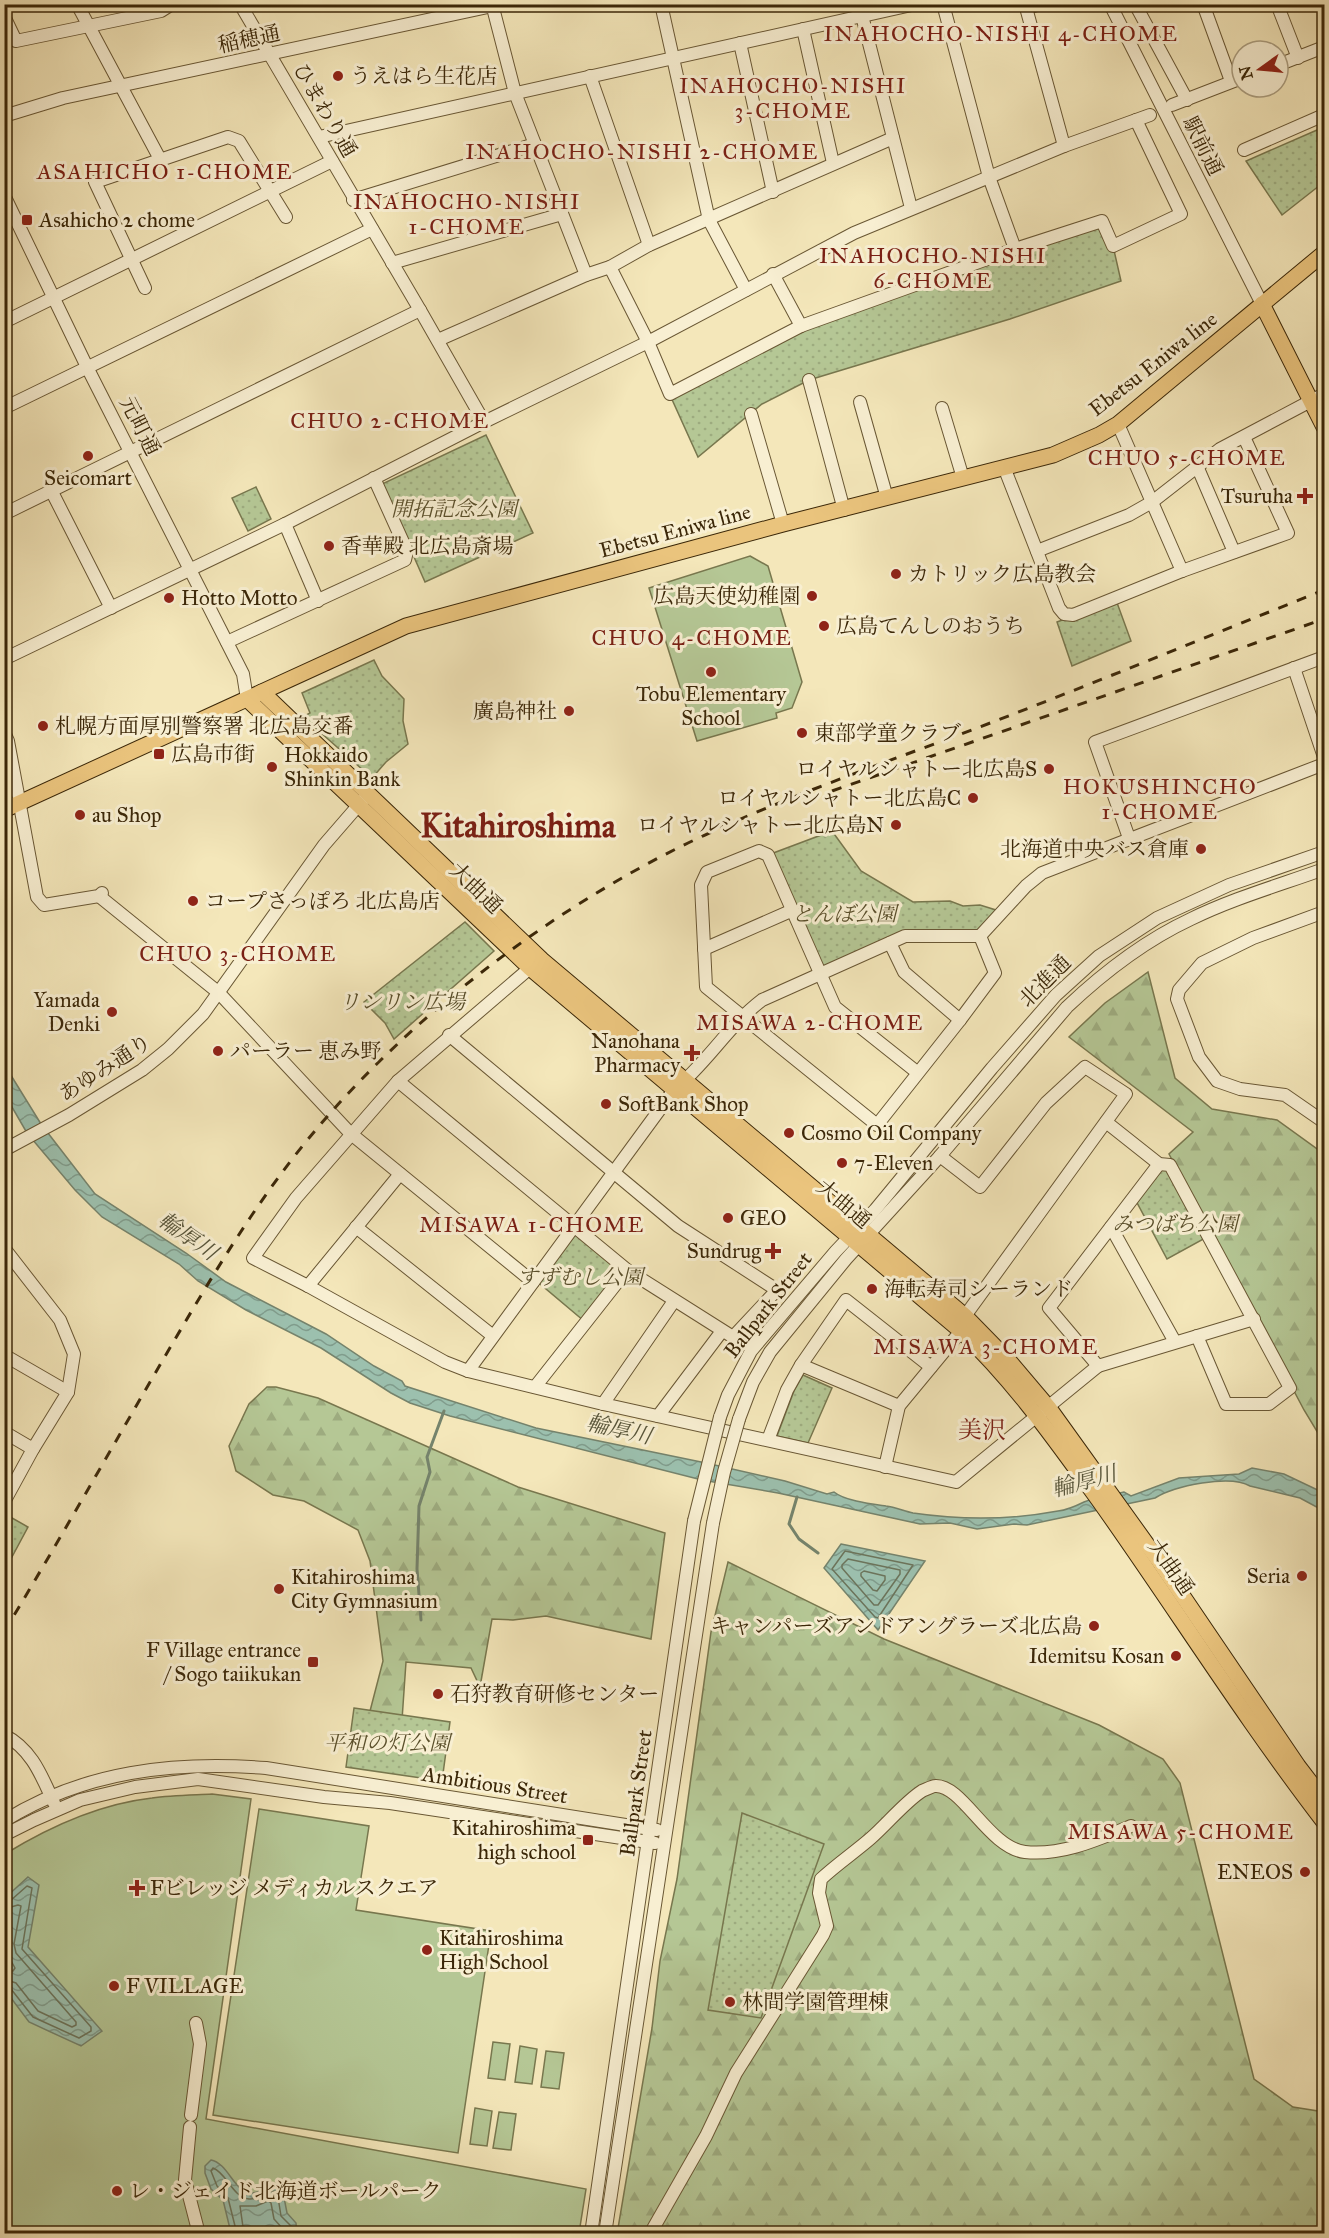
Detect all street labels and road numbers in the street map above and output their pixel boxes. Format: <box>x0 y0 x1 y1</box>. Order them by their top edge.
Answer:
street label: 稲穂通 <box>215 20 283 58</box>
street label: ひまわり通 <box>287 58 363 162</box>
street label: 駅前通 <box>1177 112 1229 180</box>
street label: Ebetsu Eniwa line <box>1084 306 1222 422</box>
street label: 元町通 <box>114 392 166 460</box>
street label: Ebetsu Eniwa line <box>597 498 754 564</box>
street label: 大曲通 <box>444 857 508 919</box>
street label: 北進通 <box>1014 950 1076 1012</box>
street label: あゆみ通り <box>54 1029 156 1107</box>
street label: 大曲通 <box>812 1174 876 1234</box>
street label: Ballpark Street <box>718 1246 818 1363</box>
street label: 大曲通 <box>1142 1534 1200 1600</box>
street label: Ballpark Street <box>614 1727 658 1858</box>
street label: Ambitious Street <box>419 1761 570 1809</box>

